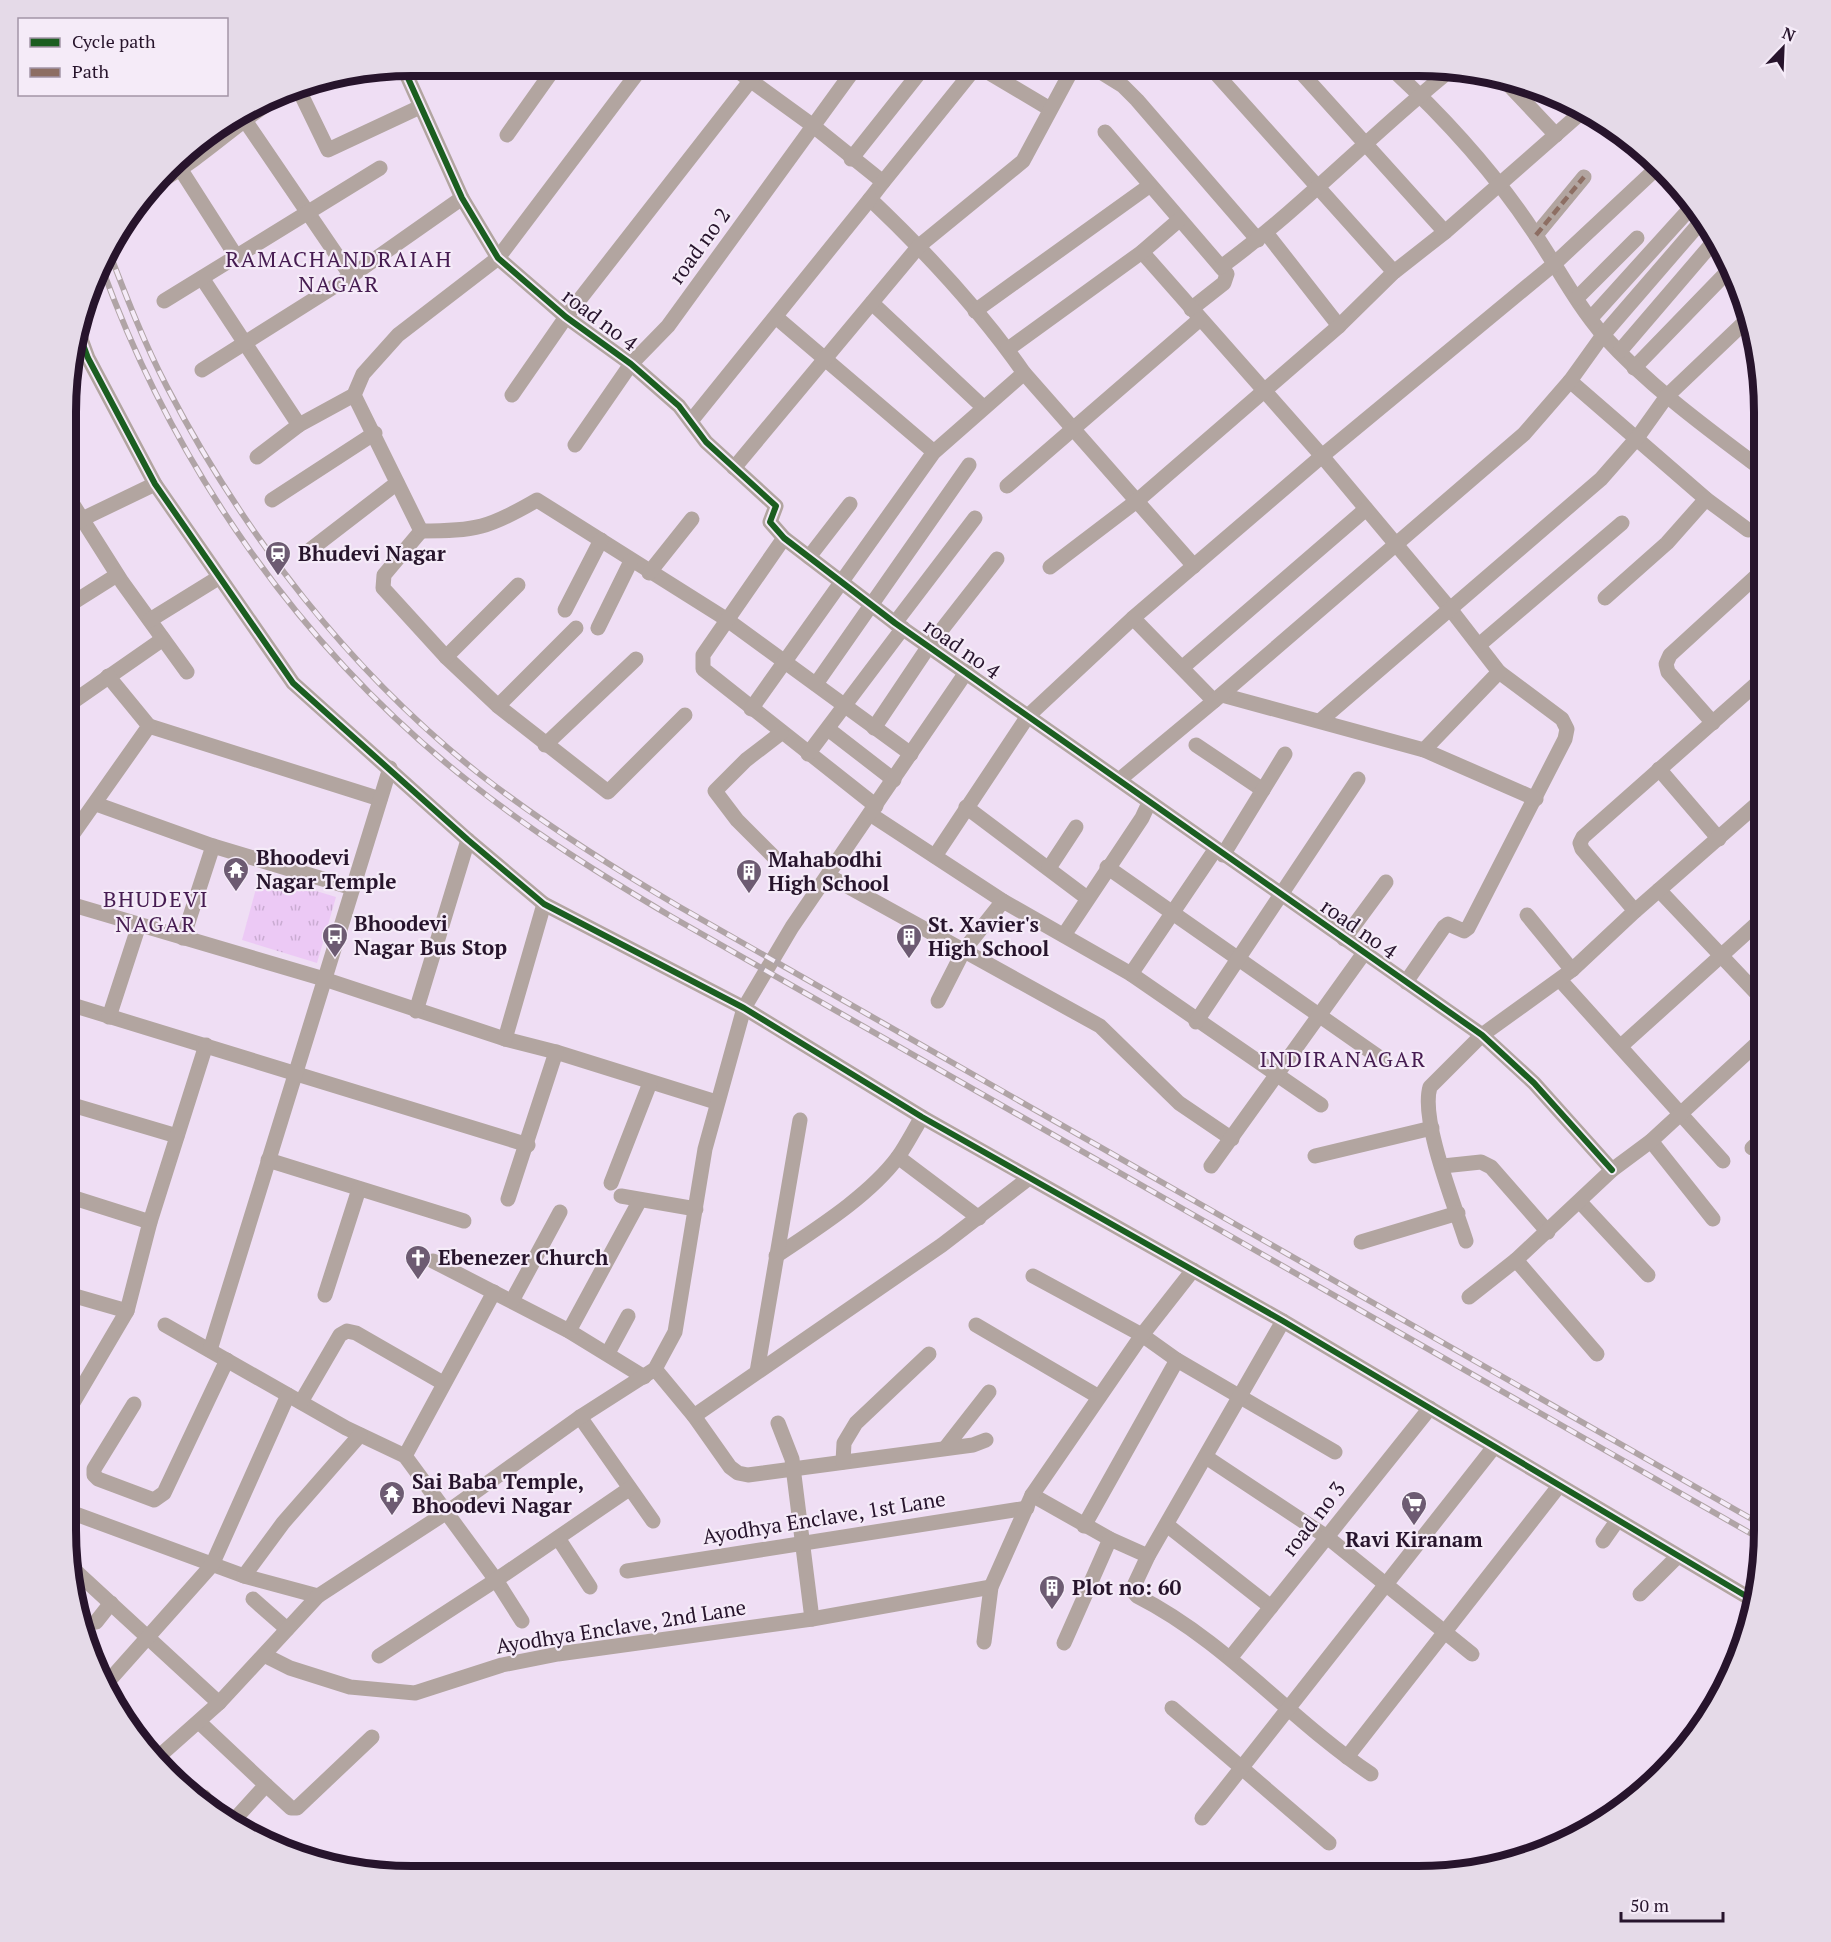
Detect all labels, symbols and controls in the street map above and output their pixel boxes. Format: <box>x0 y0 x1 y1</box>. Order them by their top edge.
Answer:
legend <box>18 18 228 96</box>
north arrow <box>1753 18 1813 78</box>
text: N <box>1779 22 1799 47</box>
text: Cycle path <box>72 29 156 53</box>
text: Path <box>72 59 109 83</box>
street label: road no 2 <box>662 202 736 289</box>
district label: RAMACHANDRAIAH NAGAR <box>225 244 453 298</box>
street label: road no 4 <box>557 282 645 357</box>
station icon: Bhudevi Nagar <box>263 539 293 577</box>
place label: Bhudevi Nagar <box>298 539 446 567</box>
street label: road no 4 <box>919 612 1007 685</box>
place label: Bhoodevi Nagar Temple <box>256 843 396 895</box>
place label: Mahabodhi High School <box>768 845 889 897</box>
temple icon: Bhoodevi Nagar Temple <box>221 855 251 893</box>
building icon: Mahabodhi High School <box>734 857 764 895</box>
district label: BHUDEVI NAGAR <box>103 884 209 938</box>
street label: road no 4 <box>1316 892 1404 965</box>
place label: Bhoodevi Nagar Bus Stop <box>354 909 507 961</box>
place label: St. Xavier's High School <box>928 910 1049 962</box>
bus stop icon: Bhoodevi Nagar Bus Stop <box>320 921 350 959</box>
building icon: St. Xavier's High School <box>894 922 924 960</box>
district label: INDIRANAGAR <box>1260 1044 1426 1073</box>
church icon: Ebenezer Church <box>403 1243 433 1281</box>
place label: Ebenezer Church <box>438 1243 609 1271</box>
place label: Sai Baba Temple, Bhoodevi Nagar <box>412 1467 584 1519</box>
street label: road no 3 <box>1275 1475 1351 1561</box>
temple icon: Sai Baba Temple, Bhoodevi Nagar <box>377 1479 407 1517</box>
street label: Ayodhya Enclave, 1st Lane <box>700 1484 947 1550</box>
supermarket icon: Ravi Kiranam <box>1399 1489 1429 1527</box>
place label: Ravi Kiranam <box>1345 1525 1483 1553</box>
building icon: Plot no: 60 <box>1037 1573 1067 1611</box>
place label: Plot no: 60 <box>1072 1573 1182 1601</box>
street label: Ayodhya Enclave, 2nd Lane <box>494 1592 748 1660</box>
scale bar <box>1621 1885 1723 1923</box>
text: 50 m <box>1630 1893 1670 1917</box>

